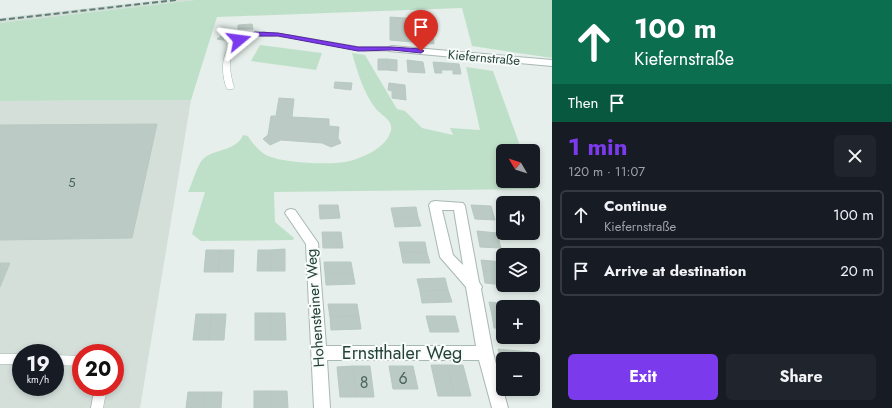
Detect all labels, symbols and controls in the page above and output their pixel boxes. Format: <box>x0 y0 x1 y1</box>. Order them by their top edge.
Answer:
text: 100 m <box>634 8 717 49</box>
pin <box>404 10 438 51</box>
icon: arrive <box>410 16 432 38</box>
icon: ahead <box>568 16 620 68</box>
position arrow <box>218 19 260 61</box>
street label: Kiefernstraße <box>447 45 521 70</box>
text: Kiefernstraße <box>634 46 734 72</box>
text: Then <box>568 92 598 114</box>
icon: arrive <box>606 92 628 114</box>
text: 1 min <box>568 129 628 164</box>
button: close <box>834 135 876 177</box>
north arrow <box>496 144 540 188</box>
map controls <box>496 144 540 396</box>
text: 120 m · 11:07 <box>568 162 645 181</box>
house number: 5 <box>68 173 76 192</box>
text: Continue <box>604 195 667 217</box>
button: sound <box>496 196 540 240</box>
icon: ahead <box>570 204 592 226</box>
text: 100 m <box>833 204 874 226</box>
text: Kiefernstraße <box>604 217 676 236</box>
street label: Hohensteiner Weg <box>300 248 330 368</box>
button: layers <box>496 248 540 292</box>
icon: arrive <box>570 260 592 282</box>
text: Arrive at destination <box>604 260 746 282</box>
text: 20 m <box>840 260 874 282</box>
button: + <box>496 300 540 344</box>
street label: Ernstthaler Weg <box>342 340 462 366</box>
speed limit sign: 20 <box>72 344 124 396</box>
text: 19 <box>26 350 50 379</box>
button: − <box>496 352 540 396</box>
button: Exit <box>568 354 718 400</box>
button: Share <box>726 354 876 400</box>
house number: 6 <box>398 367 408 390</box>
house number: 8 <box>360 371 368 394</box>
text: km/h <box>27 372 49 387</box>

